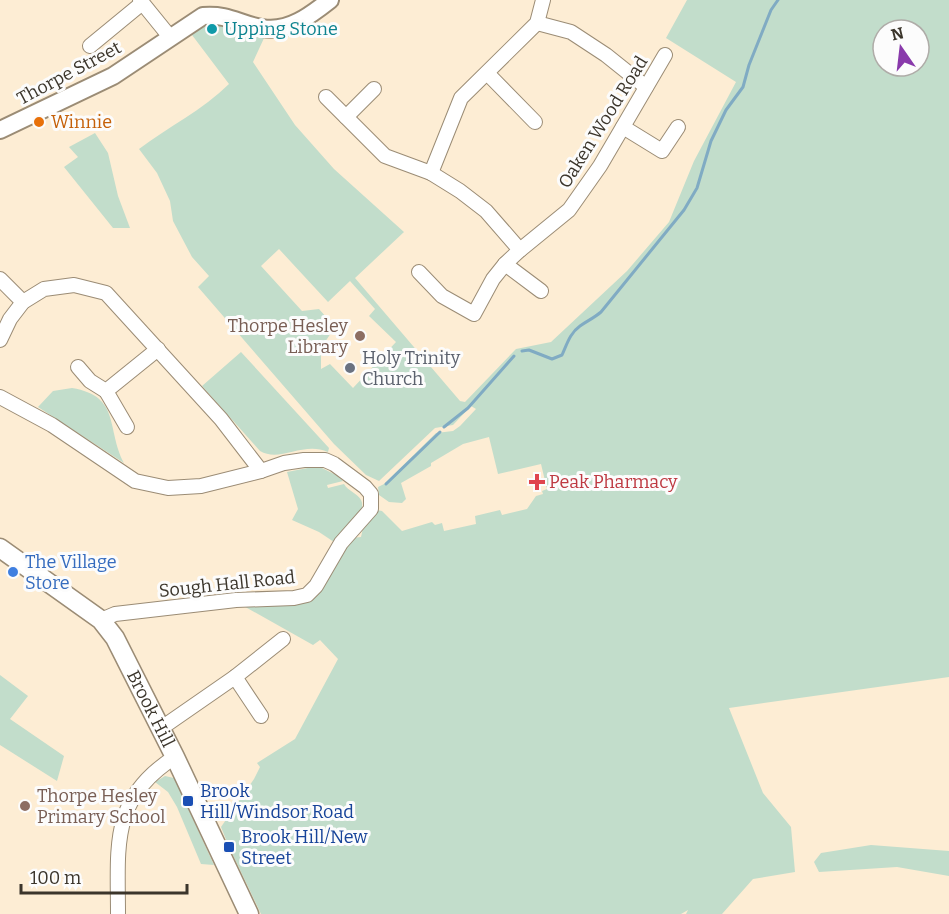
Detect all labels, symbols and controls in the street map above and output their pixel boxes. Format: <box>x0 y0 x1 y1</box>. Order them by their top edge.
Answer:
place label: Upping Stone <box>224 18 338 40</box>
north arrow <box>871 18 931 78</box>
marker: Upping Stone <box>205 22 219 36</box>
text: N <box>889 23 906 45</box>
street label: Thorpe Street <box>13 36 125 110</box>
street label: Oaken Wood Road <box>553 52 653 192</box>
place label: Winnie <box>51 111 112 133</box>
marker: Winnie <box>32 115 46 129</box>
place label: Thorpe Hesley Library <box>228 315 348 358</box>
marker: Thorpe Hesley Library <box>353 329 367 343</box>
place label: Holy Trinity Church <box>362 347 461 390</box>
marker: Holy Trinity Church <box>343 361 357 375</box>
place label: Peak Pharmacy <box>549 471 678 493</box>
marker: Peak Pharmacy <box>530 475 544 489</box>
place label: The Village Store <box>25 551 117 594</box>
marker: The Village Store <box>6 565 20 579</box>
street label: Sough Hall Road <box>158 566 297 602</box>
street label: Brook Hill <box>122 666 179 751</box>
place label: Brook Hill/Windsor Road <box>200 780 354 823</box>
place label: Thorpe Hesley Primary School <box>37 785 166 828</box>
marker: Brook Hill/Windsor Road <box>181 794 195 808</box>
marker: Thorpe Hesley Primary School <box>18 799 32 813</box>
place label: Brook Hill/New Street <box>241 826 368 869</box>
marker: Brook Hill/New Street <box>222 840 236 854</box>
scale bar <box>21 857 188 895</box>
text: 100 m <box>30 867 81 889</box>

